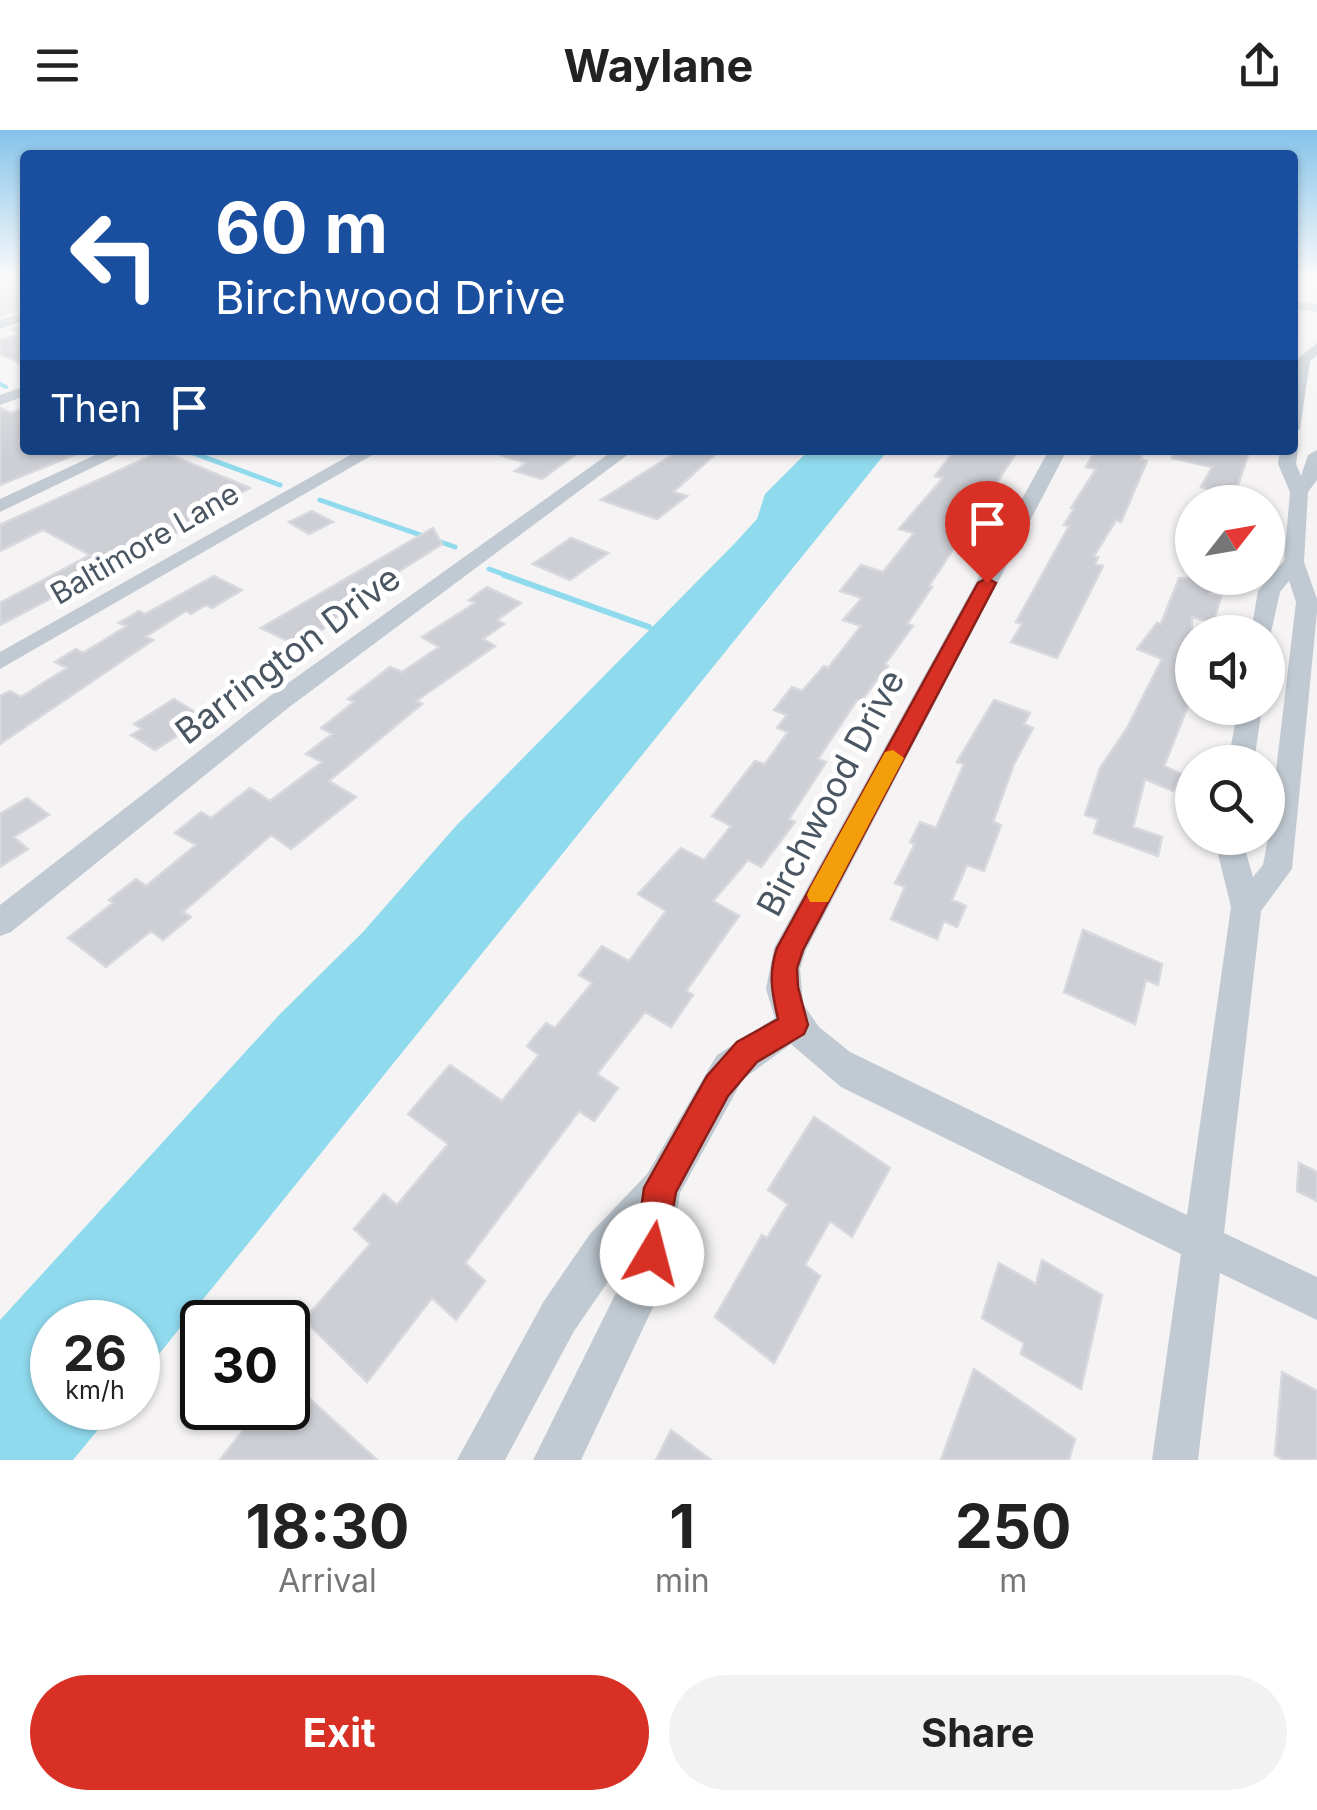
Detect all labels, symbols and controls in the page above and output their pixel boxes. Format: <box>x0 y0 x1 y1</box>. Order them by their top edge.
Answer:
icon: menu <box>30 38 85 93</box>
text: Waylane <box>564 38 753 93</box>
icon: share <box>1232 38 1287 93</box>
text: 60 m <box>215 185 388 270</box>
icon: left <box>50 190 180 320</box>
text: Birchwood Drive <box>215 270 566 325</box>
icon: arrive <box>162 380 217 435</box>
text: Then <box>50 385 142 431</box>
street label: Baltimore Lane <box>44 475 245 612</box>
pin <box>945 481 1030 584</box>
north arrow <box>1175 485 1285 595</box>
map controls <box>1175 485 1285 855</box>
icon: arrive <box>960 496 1015 551</box>
street label: Barrington Drive <box>167 556 408 752</box>
button: sound <box>1175 615 1285 725</box>
street label: Birchwood Drive <box>748 662 913 923</box>
button: search <box>1175 745 1285 855</box>
position arrow <box>600 1202 704 1306</box>
speed limit sign: 30 <box>180 1300 310 1430</box>
text: 26 <box>63 1323 127 1383</box>
text: km/h <box>65 1375 125 1405</box>
text: 18:30 <box>245 1490 410 1562</box>
text: 1 <box>669 1490 695 1562</box>
text: 250 <box>955 1490 1072 1562</box>
text: Arrival <box>278 1561 377 1600</box>
text: min <box>655 1561 710 1600</box>
text: m <box>999 1561 1027 1600</box>
button: Exit <box>30 1675 649 1790</box>
button: Share <box>669 1675 1287 1790</box>

